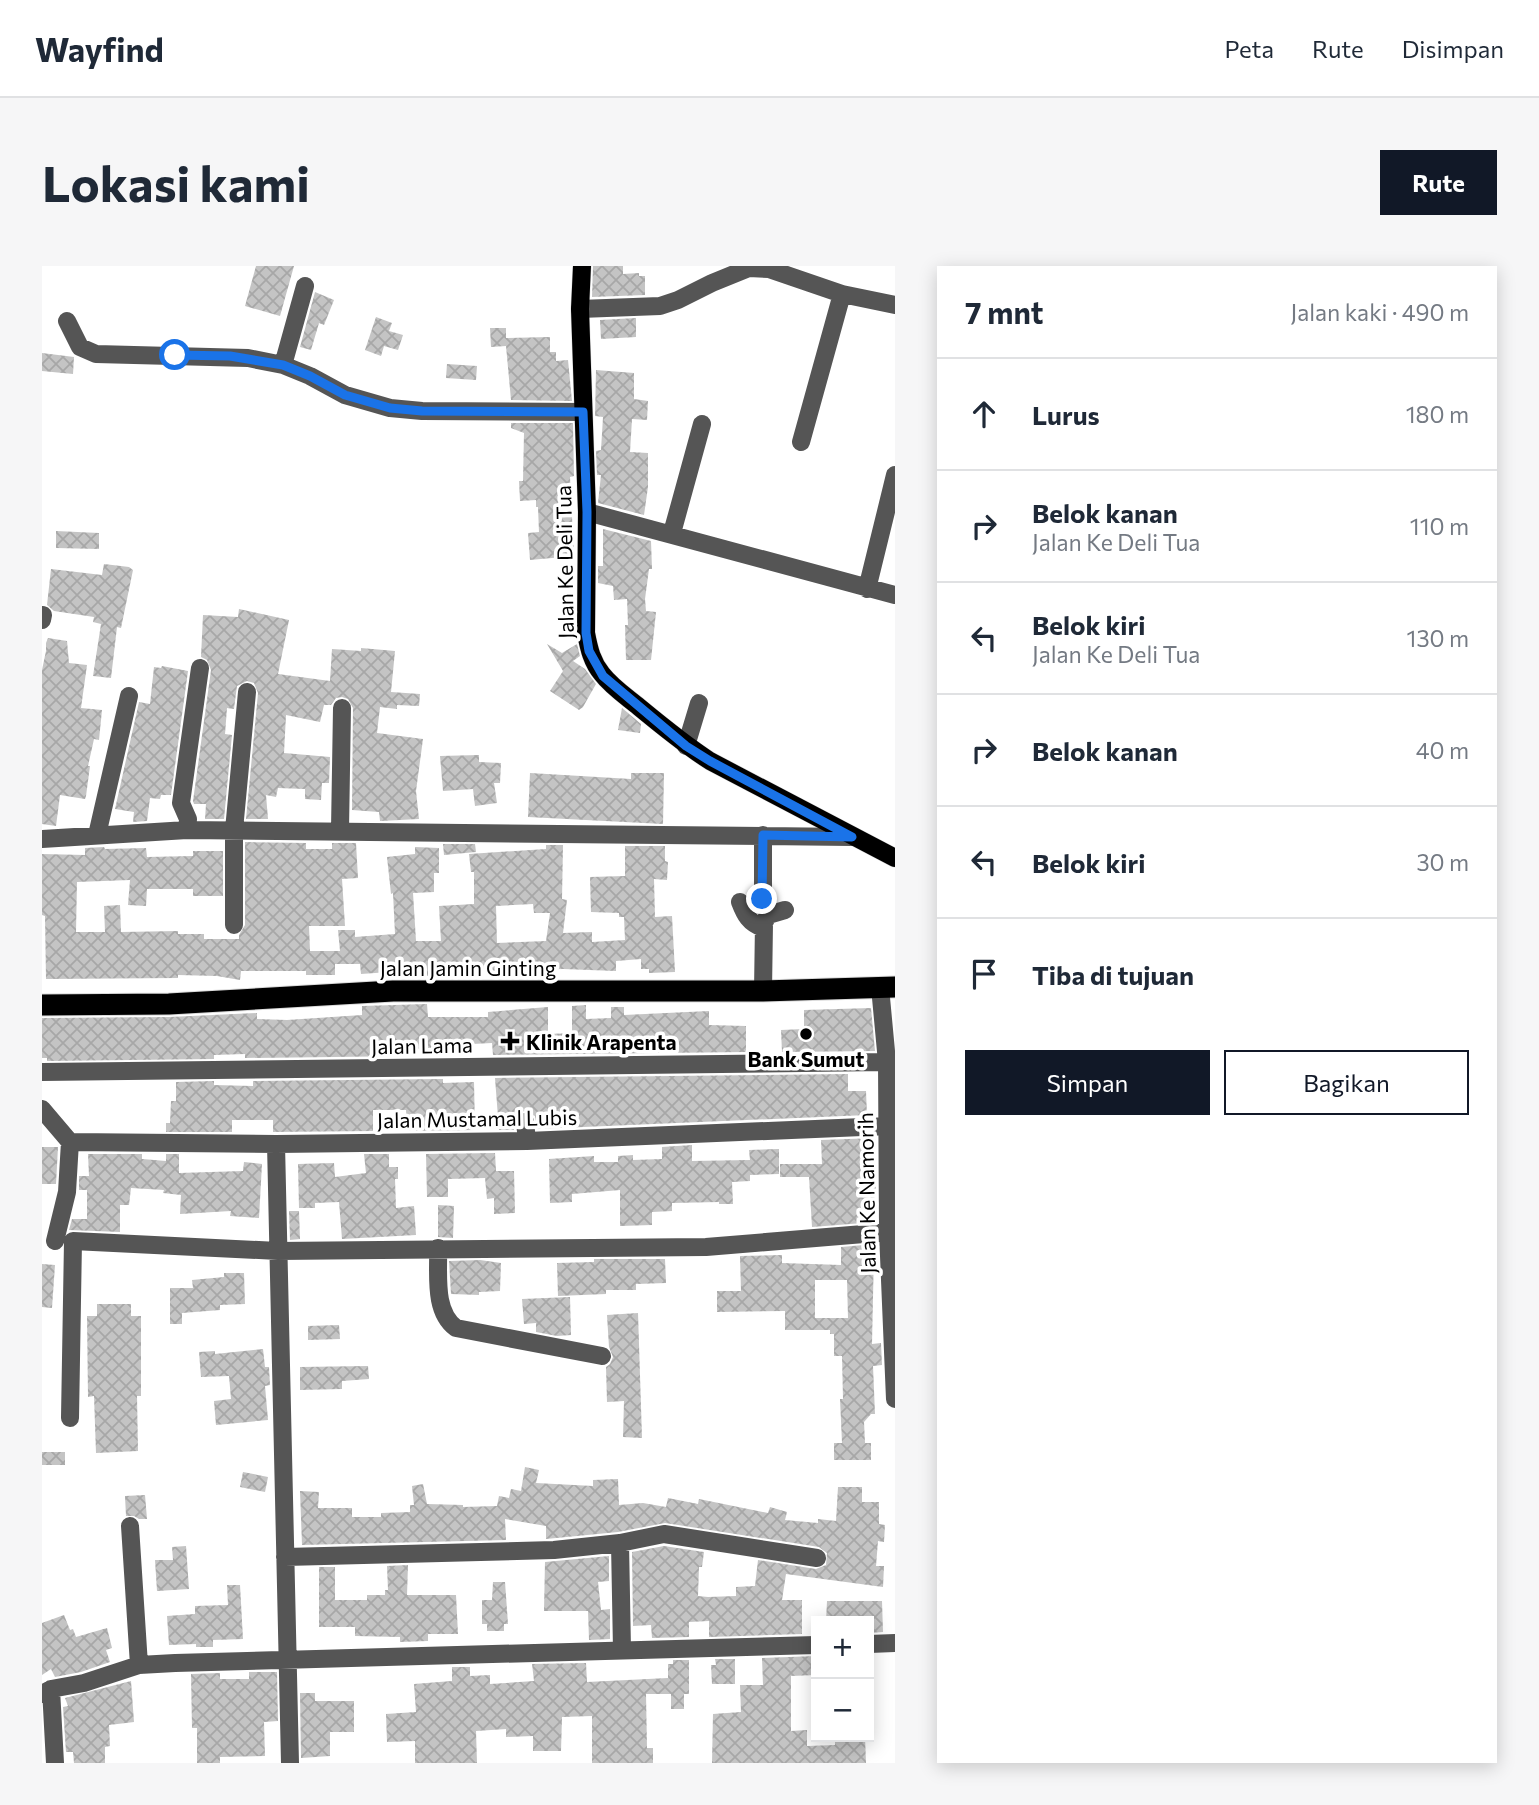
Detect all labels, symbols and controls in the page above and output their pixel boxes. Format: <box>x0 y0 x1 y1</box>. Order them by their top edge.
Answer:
text: Wayfind <box>35 28 164 69</box>
text: Peta <box>1224 34 1274 63</box>
text: Rute <box>1312 34 1364 63</box>
text: Disimpan <box>1402 34 1504 63</box>
button: Rute <box>1380 150 1497 215</box>
text: Lokasi kami <box>42 152 310 212</box>
text: 7 mnt <box>965 293 1043 330</box>
text: Jalan kaki · 490 m <box>1290 298 1469 326</box>
route start <box>159 339 190 370</box>
icon: ahead <box>965 395 1003 433</box>
text: Lurus <box>1032 399 1100 430</box>
text: 180 m <box>1406 400 1469 428</box>
street label: Jalan Ke Deli Tua <box>550 485 578 639</box>
text: Belok kanan <box>1032 497 1178 528</box>
icon: right <box>965 507 1003 545</box>
text: 110 m <box>1410 512 1469 540</box>
text: Jalan Ke Deli Tua <box>1032 528 1200 556</box>
text: Belok kiri <box>1032 609 1146 640</box>
icon: left <box>965 619 1003 657</box>
text: 130 m <box>1407 624 1469 652</box>
text: Jalan Ke Deli Tua <box>1032 640 1200 668</box>
icon: right <box>965 731 1003 769</box>
text: Belok kanan <box>1032 735 1178 766</box>
text: 40 m <box>1416 736 1469 764</box>
icon: left <box>965 843 1003 881</box>
text: Belok kiri <box>1032 847 1146 878</box>
text: 30 m <box>1416 848 1469 876</box>
route end <box>746 883 777 914</box>
street label: Jalan Jamin Ginting <box>380 955 556 980</box>
icon: arrive <box>965 955 1003 993</box>
text: Tiba di tujuan <box>1032 959 1194 990</box>
marker: Bank Sumut <box>798 1026 814 1042</box>
place label: Klinik Arapenta <box>526 1029 677 1054</box>
marker: Klinik Arapenta <box>500 1031 520 1051</box>
street label: Jalan Lama <box>371 1032 473 1058</box>
place label: Bank Sumut <box>748 1046 865 1071</box>
button: Simpan <box>965 1050 1210 1115</box>
button: Bagikan <box>1224 1050 1469 1115</box>
street label: Jalan Mustamal Lubis <box>377 1104 577 1132</box>
street label: Jalan Ke Namorih <box>852 1112 880 1274</box>
map controls <box>811 1616 874 1742</box>
button: + <box>811 1616 874 1679</box>
button: − <box>811 1679 874 1742</box>

